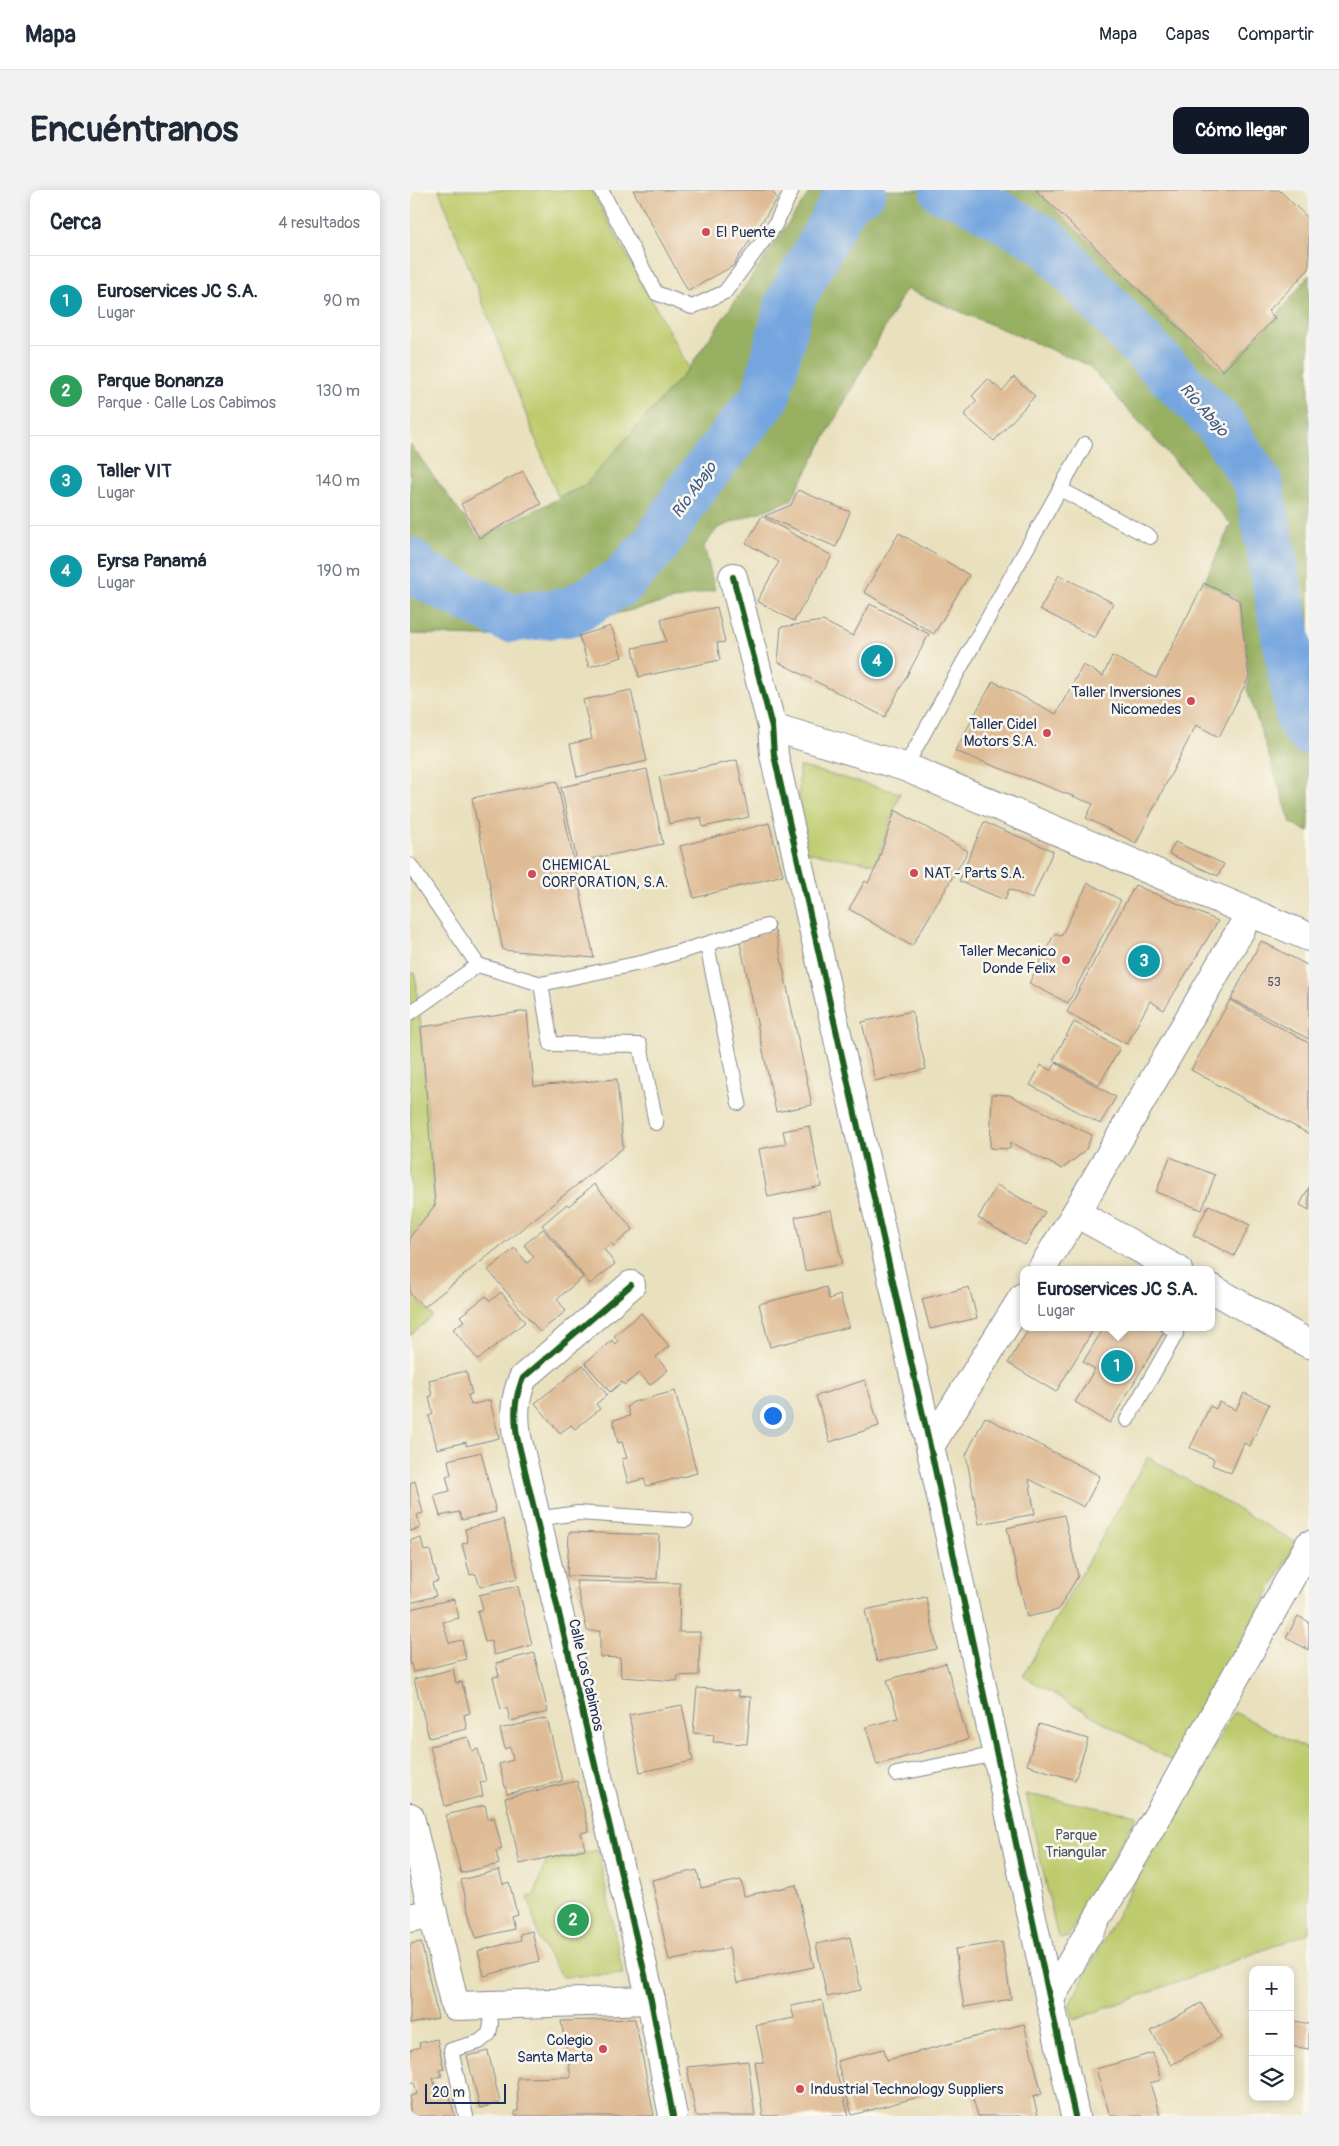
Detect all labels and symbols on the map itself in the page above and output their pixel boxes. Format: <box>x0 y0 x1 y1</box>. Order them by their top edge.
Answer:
place label: El Puente <box>716 223 776 242</box>
marker: El Puente <box>700 226 712 238</box>
water label: Río Abajo <box>1176 379 1233 442</box>
water label: Río Abajo <box>667 457 722 522</box>
pin: 4 <box>861 642 893 680</box>
place label: Taller Inversiones Nicomedes <box>1071 683 1181 719</box>
marker: Taller Inversiones Nicomedes <box>1185 695 1197 707</box>
place label: Taller Cidel Motors S.A. <box>964 715 1037 751</box>
marker: Taller Cidel Motors S.A. <box>1041 727 1053 739</box>
place label: CHEMICAL CORPORATION, S.A. <box>542 856 668 892</box>
place label: NAT - Parts S.A. <box>924 864 1025 883</box>
marker: NAT - Parts S.A. <box>908 867 920 879</box>
marker: CHEMICAL CORPORATION, S.A. <box>526 868 538 880</box>
place label: Taller Mecanico Donde Felix <box>959 942 1056 978</box>
pin: 3 <box>1128 942 1160 980</box>
marker: Taller Mecanico Donde Felix <box>1060 954 1072 966</box>
house number: 53 <box>1267 975 1281 990</box>
pin: 1 <box>1101 1347 1133 1385</box>
your location <box>760 1403 786 1429</box>
street label: Calle Los Cabimos <box>564 1617 608 1733</box>
park label: Parque Triangular <box>1045 1826 1108 1862</box>
pin: 2 <box>557 1901 589 1939</box>
place label: Colegio Santa Marta <box>517 2031 593 2067</box>
marker: Colegio Santa Marta <box>597 2043 609 2055</box>
place label: Industrial Technology Suppliers <box>810 2080 1004 2099</box>
scale bar <box>425 2081 506 2104</box>
marker: Industrial Technology Suppliers <box>794 2083 806 2095</box>

